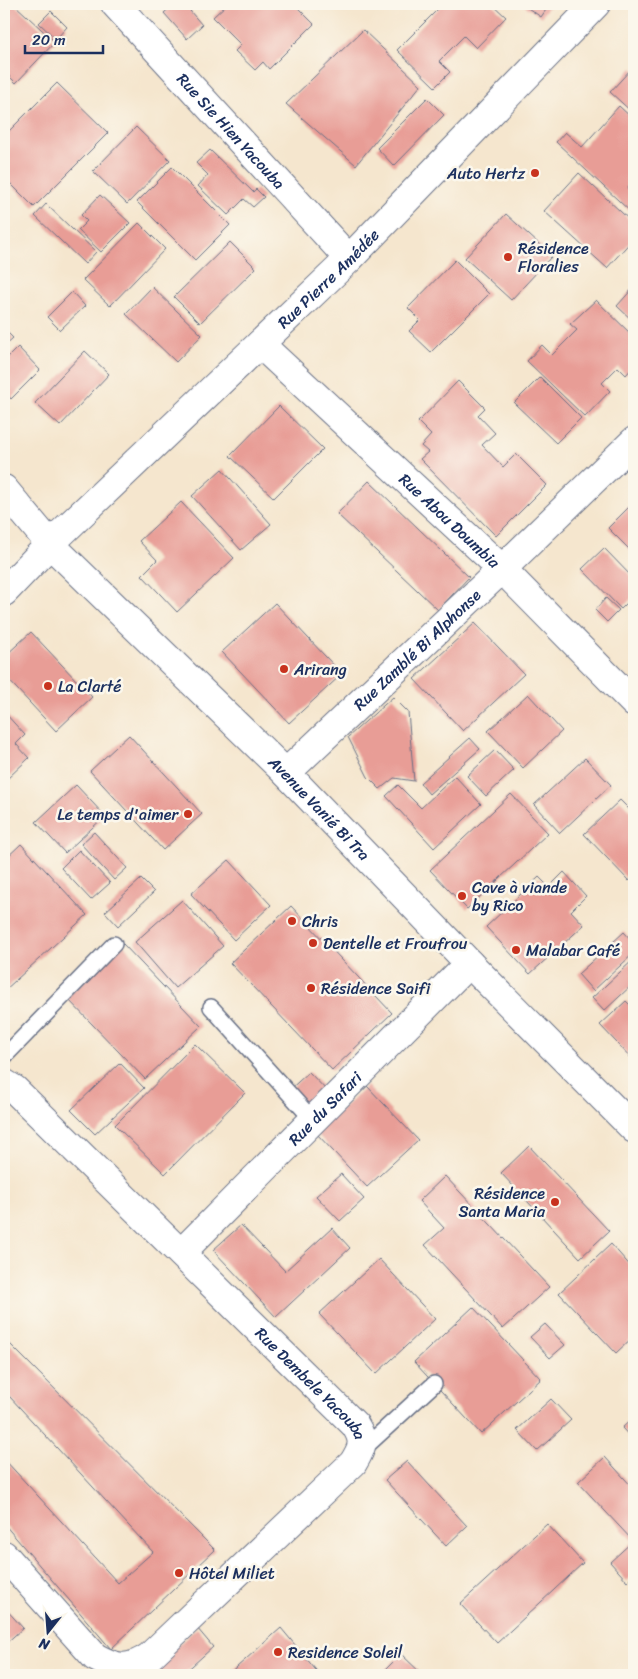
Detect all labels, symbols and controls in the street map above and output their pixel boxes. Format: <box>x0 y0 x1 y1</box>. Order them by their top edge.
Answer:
scale bar <box>25 22 102 54</box>
text: 20 m <box>32 27 66 53</box>
street label: Rue Sie Hien Yacouba <box>169 66 292 196</box>
place label: Auto Hertz <box>446 159 525 188</box>
marker: Auto Hertz <box>529 167 541 179</box>
street label: Rue Pierre Amédée <box>270 222 387 336</box>
place label: Résidence Floralies <box>518 234 589 281</box>
marker: Résidence Floralies <box>502 251 514 263</box>
street label: Rue Abou Doumbia <box>392 466 508 576</box>
street label: Rue Zamblé Bi Alphonse <box>346 582 488 718</box>
place label: Arirang <box>293 655 347 684</box>
marker: Arirang <box>278 663 290 675</box>
place label: La Clarté <box>58 672 121 701</box>
marker: La Clarté <box>42 680 54 692</box>
street label: Avenue Vanié Bi Tra <box>260 748 377 868</box>
place label: Le temps d'aimer <box>57 800 179 829</box>
marker: Le temps d'aimer <box>182 808 194 820</box>
place label: Cave à viande by Rico <box>472 873 567 920</box>
marker: Cave à viande by Rico <box>456 890 468 902</box>
place label: Chris <box>302 907 338 936</box>
marker: Chris <box>286 915 298 927</box>
place label: Dentelle et Froufrou <box>323 929 468 958</box>
place label: Malabar Café <box>526 936 620 965</box>
marker: Dentelle et Froufrou <box>307 937 319 949</box>
marker: Malabar Café <box>510 944 522 956</box>
place label: Résidence Saifi <box>321 974 431 1003</box>
marker: Résidence Saifi <box>305 982 317 994</box>
street label: Rue du Safari <box>281 1064 370 1153</box>
place label: Résidence Santa Maria <box>458 1179 546 1226</box>
marker: Résidence Santa Maria <box>549 1196 561 1208</box>
street label: Rue Dembele Yacouba <box>248 1320 375 1444</box>
place label: Hôtel Miliet <box>189 1559 275 1588</box>
marker: Hôtel Miliet <box>173 1567 185 1579</box>
north arrow <box>22 1606 72 1656</box>
text: N <box>36 1630 54 1658</box>
place label: Residence Soleil <box>288 1638 403 1667</box>
marker: Residence Soleil <box>272 1646 284 1658</box>

